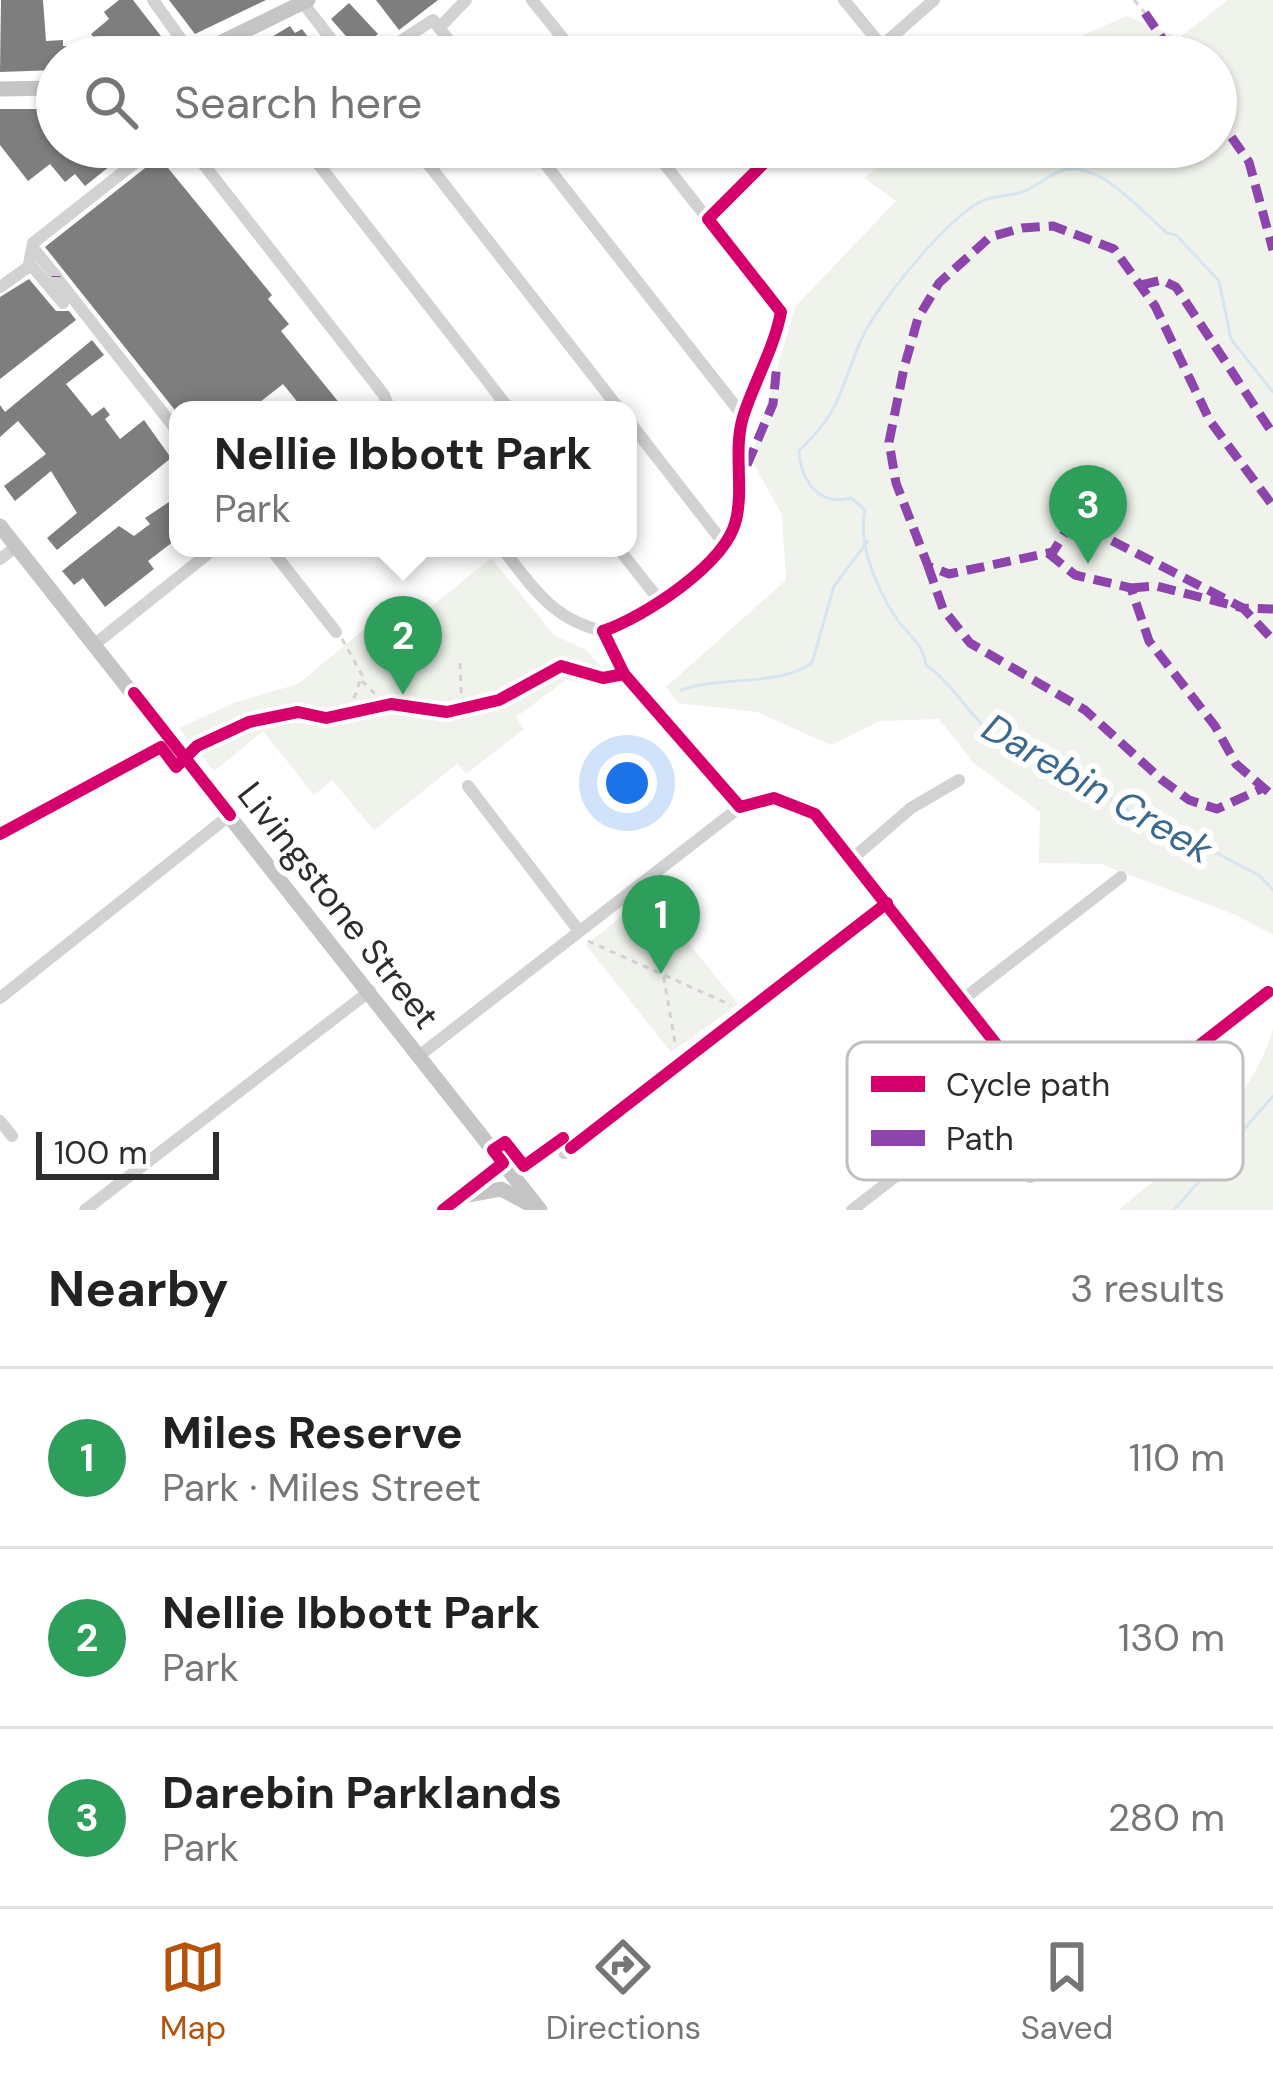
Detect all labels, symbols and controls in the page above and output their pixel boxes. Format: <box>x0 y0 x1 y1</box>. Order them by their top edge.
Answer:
search box <box>36 36 1237 168</box>
icon: search <box>78 69 144 135</box>
text: Search here <box>174 73 422 132</box>
popup <box>169 401 637 557</box>
text: Nellie Ibbott Park <box>214 424 592 483</box>
pin: 3 <box>1049 465 1127 564</box>
text: Park <box>214 483 291 534</box>
pin: 2 <box>364 596 442 695</box>
water label: Darebin Creek <box>973 702 1222 875</box>
your location <box>597 753 657 813</box>
street label: Livingstone Street <box>227 772 450 1038</box>
pin: 1 <box>622 875 700 974</box>
legend <box>847 1042 1243 1180</box>
text: Cycle path <box>946 1063 1110 1106</box>
text: Path <box>946 1117 1014 1160</box>
scale bar <box>36 1126 219 1179</box>
text: 100 m <box>54 1131 148 1174</box>
text: Nearby <box>48 1255 229 1322</box>
text: 3 results <box>1070 1263 1225 1314</box>
text: Miles Reserve <box>162 1403 463 1462</box>
text: 1 <box>80 1432 94 1483</box>
text: 110 m <box>1129 1432 1225 1483</box>
text: Park · Miles Street <box>162 1462 481 1513</box>
text: Nellie Ibbott Park <box>162 1583 540 1642</box>
text: 2 <box>76 1612 98 1663</box>
text: 130 m <box>1118 1612 1225 1663</box>
text: Park <box>162 1642 239 1693</box>
text: Darebin Parklands <box>162 1763 562 1822</box>
text: 3 <box>75 1792 99 1843</box>
text: 280 m <box>1108 1792 1225 1843</box>
text: Park <box>162 1822 239 1873</box>
tab: Map <box>160 1934 226 2049</box>
tab: Directions <box>546 1934 701 2049</box>
tab: Saved <box>1021 1934 1113 2049</box>

